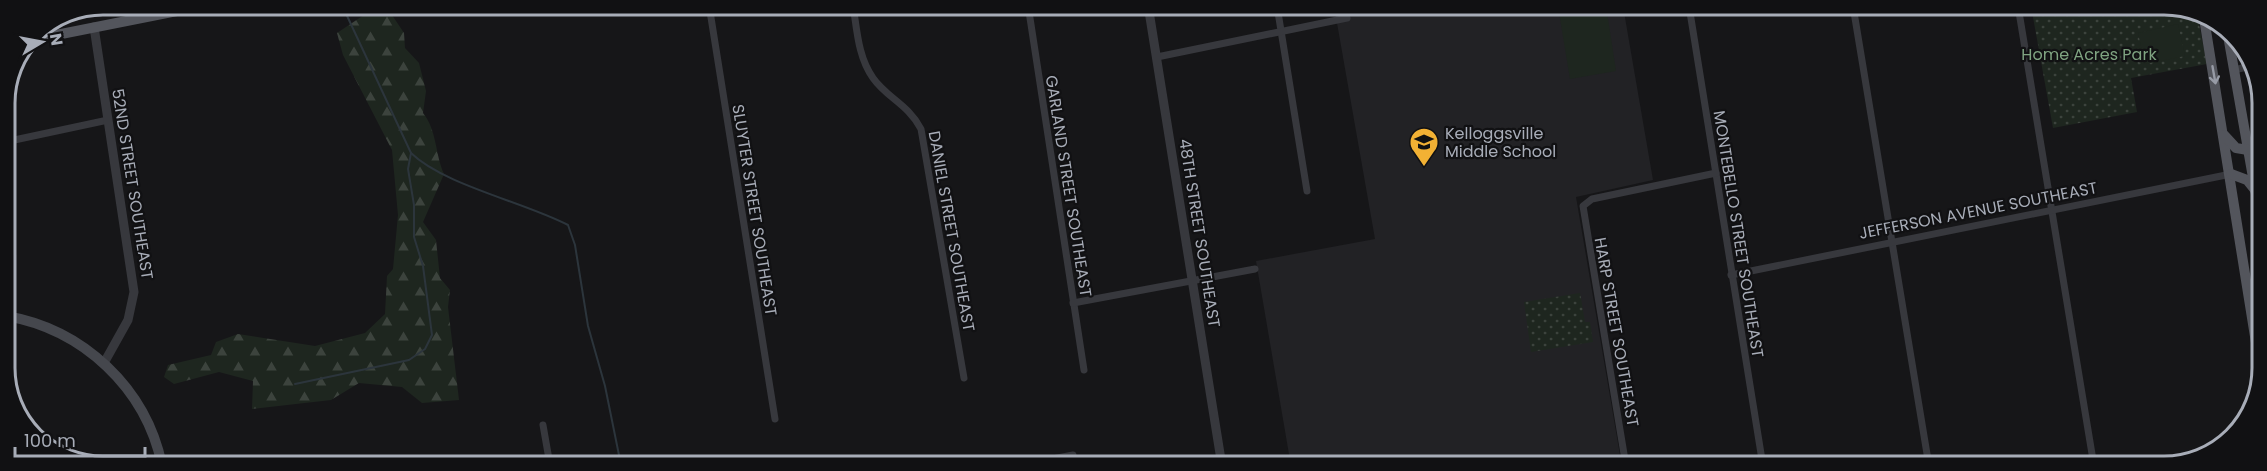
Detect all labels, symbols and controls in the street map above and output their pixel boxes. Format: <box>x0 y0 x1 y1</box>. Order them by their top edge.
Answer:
north arrow <box>12 12 72 72</box>
text: N <box>44 32 69 47</box>
park label: Home Acres Park <box>2021 43 2157 66</box>
one-way arrow <box>2209 65 2220 85</box>
street label: GARLAND STREET SOUTHEAST <box>1040 74 1097 299</box>
street label: 52ND STREET SOUTHEAST <box>106 87 159 281</box>
street label: SLUYTER STREET SOUTHEAST <box>726 103 783 318</box>
street label: MONTEBELLO STREET SOUTHEAST <box>1708 109 1769 360</box>
place label: Kelloggsville Middle School <box>1445 122 1556 163</box>
school or university icon: Kelloggsville Middle School <box>1408 126 1440 168</box>
street label: DANIEL STREET SOUTHEAST <box>923 129 981 334</box>
street label: 48TH STREET SOUTHEAST <box>1173 137 1226 329</box>
street label: JEFFERSON AVENUE SOUTHEAST <box>1857 176 2099 245</box>
street label: HARP STREET SOUTHEAST <box>1589 236 1645 429</box>
scale bar <box>15 420 146 458</box>
text: 100 m <box>24 428 76 453</box>

